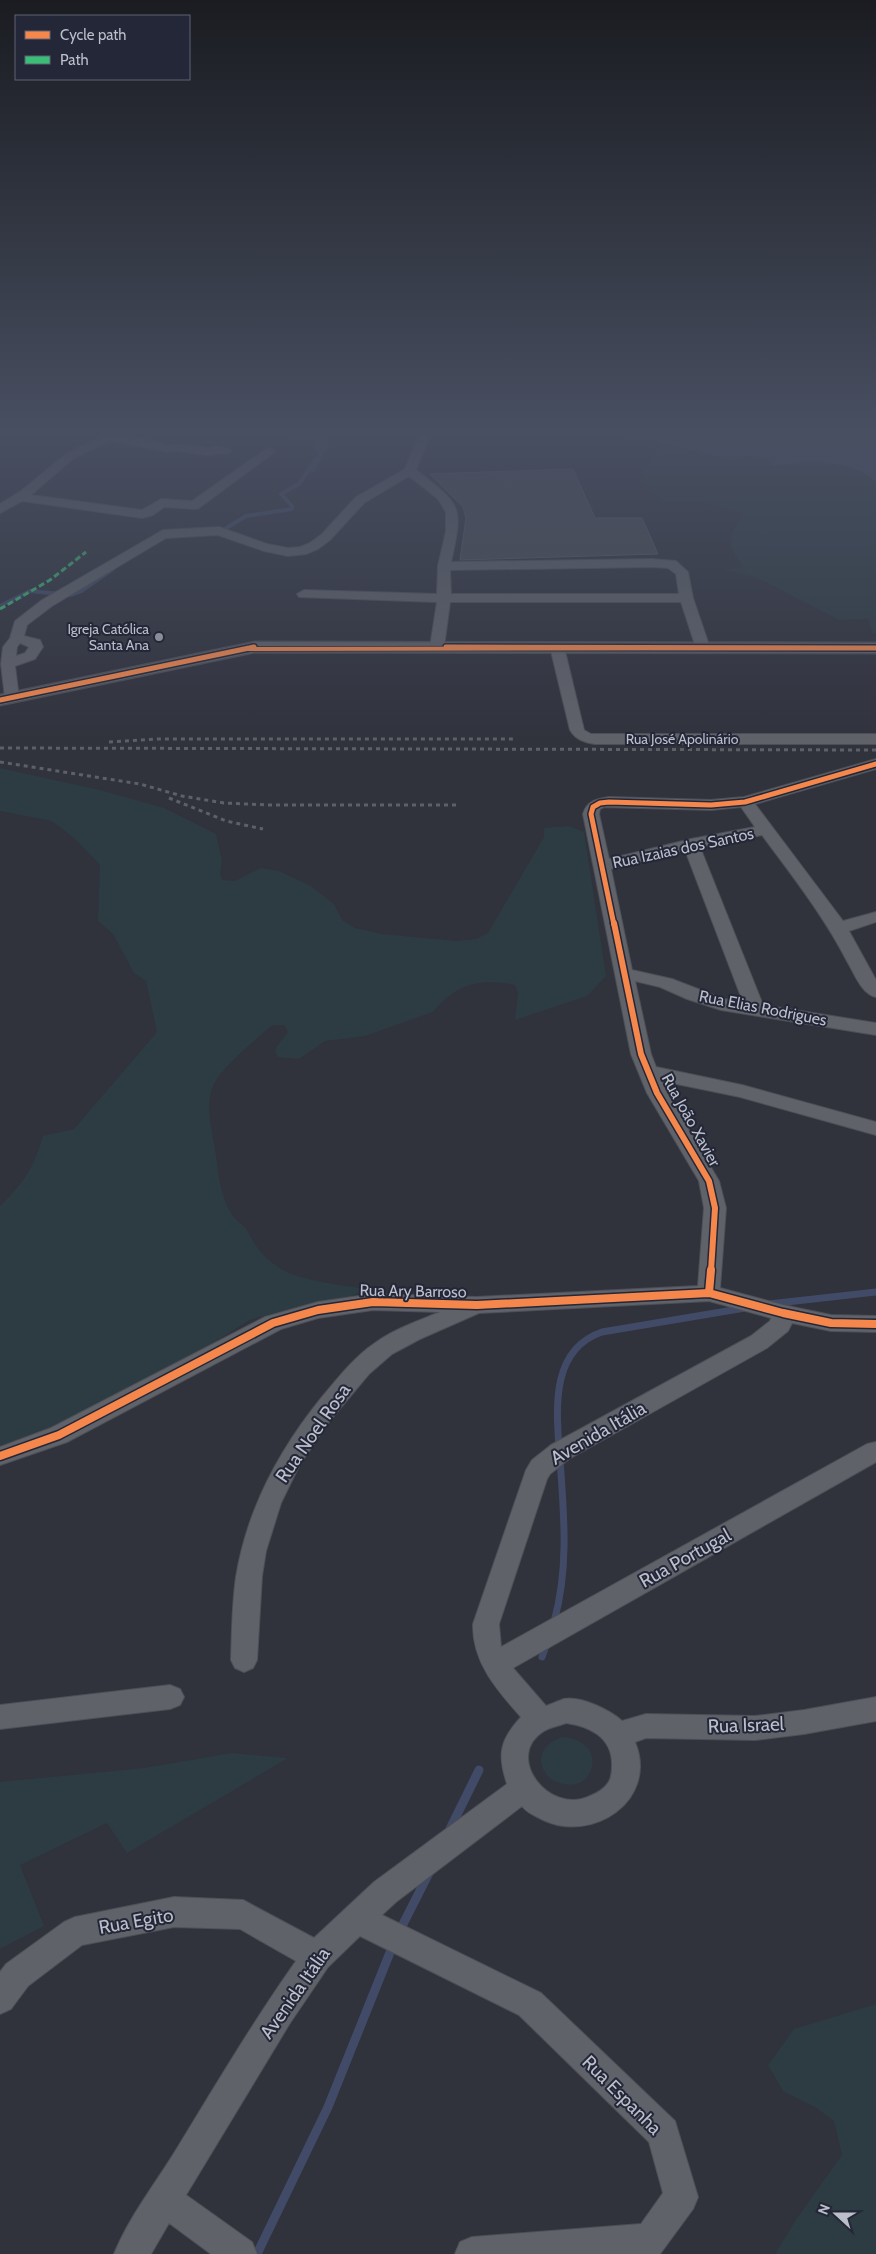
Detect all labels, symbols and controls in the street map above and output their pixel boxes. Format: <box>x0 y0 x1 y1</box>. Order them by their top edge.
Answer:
legend <box>15 15 190 80</box>
text: Cycle path <box>60 26 126 44</box>
text: Path <box>60 51 89 69</box>
place label: Igreja Católica Santa Ana <box>68 620 149 654</box>
marker: Igreja Católica Santa Ana <box>153 631 165 643</box>
street label: Rua José Apolinário <box>626 730 739 748</box>
street label: Rua Izaias dos Santos <box>611 824 756 872</box>
street label: Rua Elias Rodrigues <box>698 986 829 1030</box>
street label: Rua João Xavier <box>658 1070 725 1171</box>
street label: Rua Ary Barroso <box>359 1281 467 1301</box>
street label: Rua Noel Rosa <box>271 1379 355 1487</box>
street label: Avenida Itália <box>546 1396 650 1470</box>
street label: Rua Portugal <box>635 1523 735 1593</box>
street label: Rua Israel <box>707 1712 785 1738</box>
street label: Rua Egito <box>97 1903 175 1939</box>
street label: Avenida Itália <box>255 1943 335 2043</box>
street label: Rua Espanha <box>578 2051 666 2139</box>
north arrow <box>811 2189 861 2239</box>
text: N <box>814 2201 834 2217</box>

